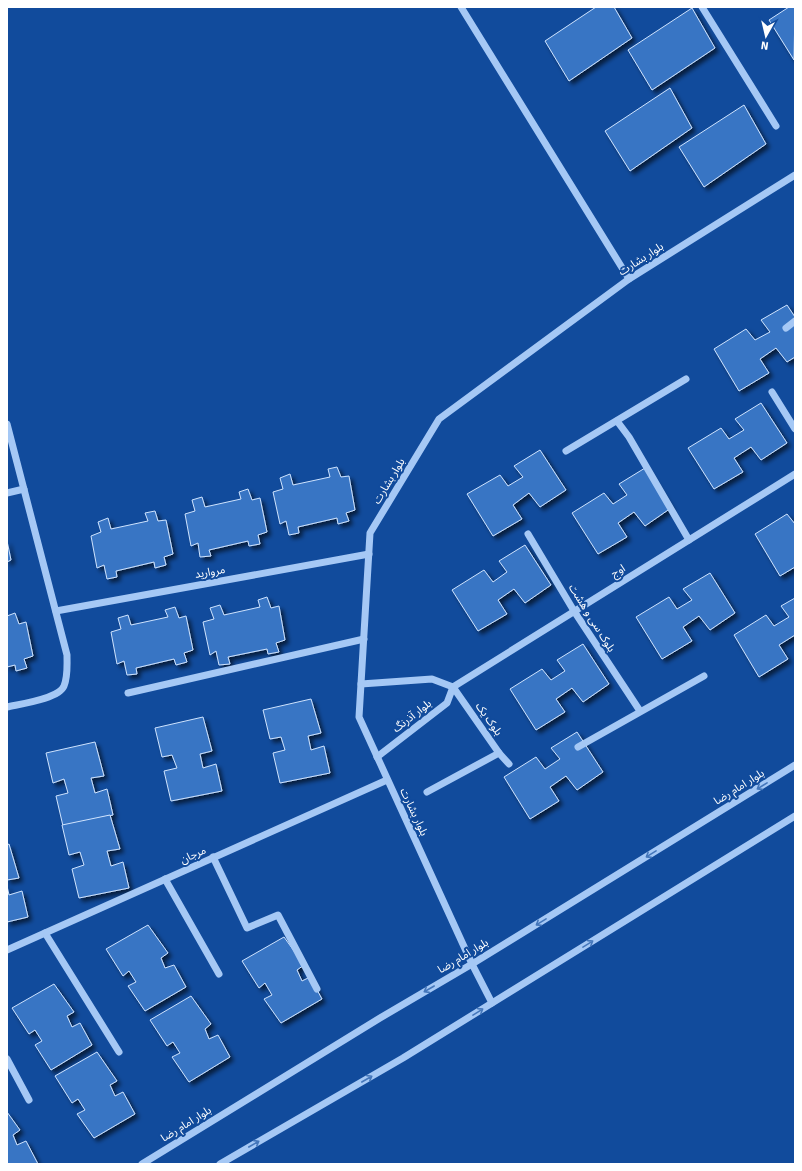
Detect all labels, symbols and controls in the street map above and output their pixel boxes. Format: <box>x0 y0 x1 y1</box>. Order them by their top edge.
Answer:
north arrow <box>746 16 786 56</box>
text: N <box>760 38 769 52</box>
street label: بلوار بشارت <box>616 240 666 278</box>
street label: بلوار بشارت <box>370 456 408 506</box>
street label: اوج <box>608 562 628 581</box>
street label: مروارید <box>194 563 226 581</box>
street label: بلوک سی و هشت <box>566 582 618 654</box>
street label: بلوار آذرنگ <box>390 697 434 735</box>
street label: بلوک یک <box>473 700 505 738</box>
street label: بلوار امام رضا <box>712 766 767 808</box>
one-way arrow <box>756 782 768 790</box>
street label: بلوار بشارت <box>397 786 431 838</box>
street label: مرجان <box>178 843 208 866</box>
one-way arrow <box>646 850 657 858</box>
one-way arrow <box>536 918 547 926</box>
street label: بلوار امام رضا <box>435 936 491 977</box>
one-way arrow <box>582 939 594 947</box>
one-way arrow <box>423 986 435 994</box>
one-way arrow <box>472 1008 484 1016</box>
one-way arrow <box>361 1075 373 1083</box>
street label: بلوار امام رضا <box>159 1103 214 1145</box>
one-way arrow <box>248 1140 260 1148</box>

